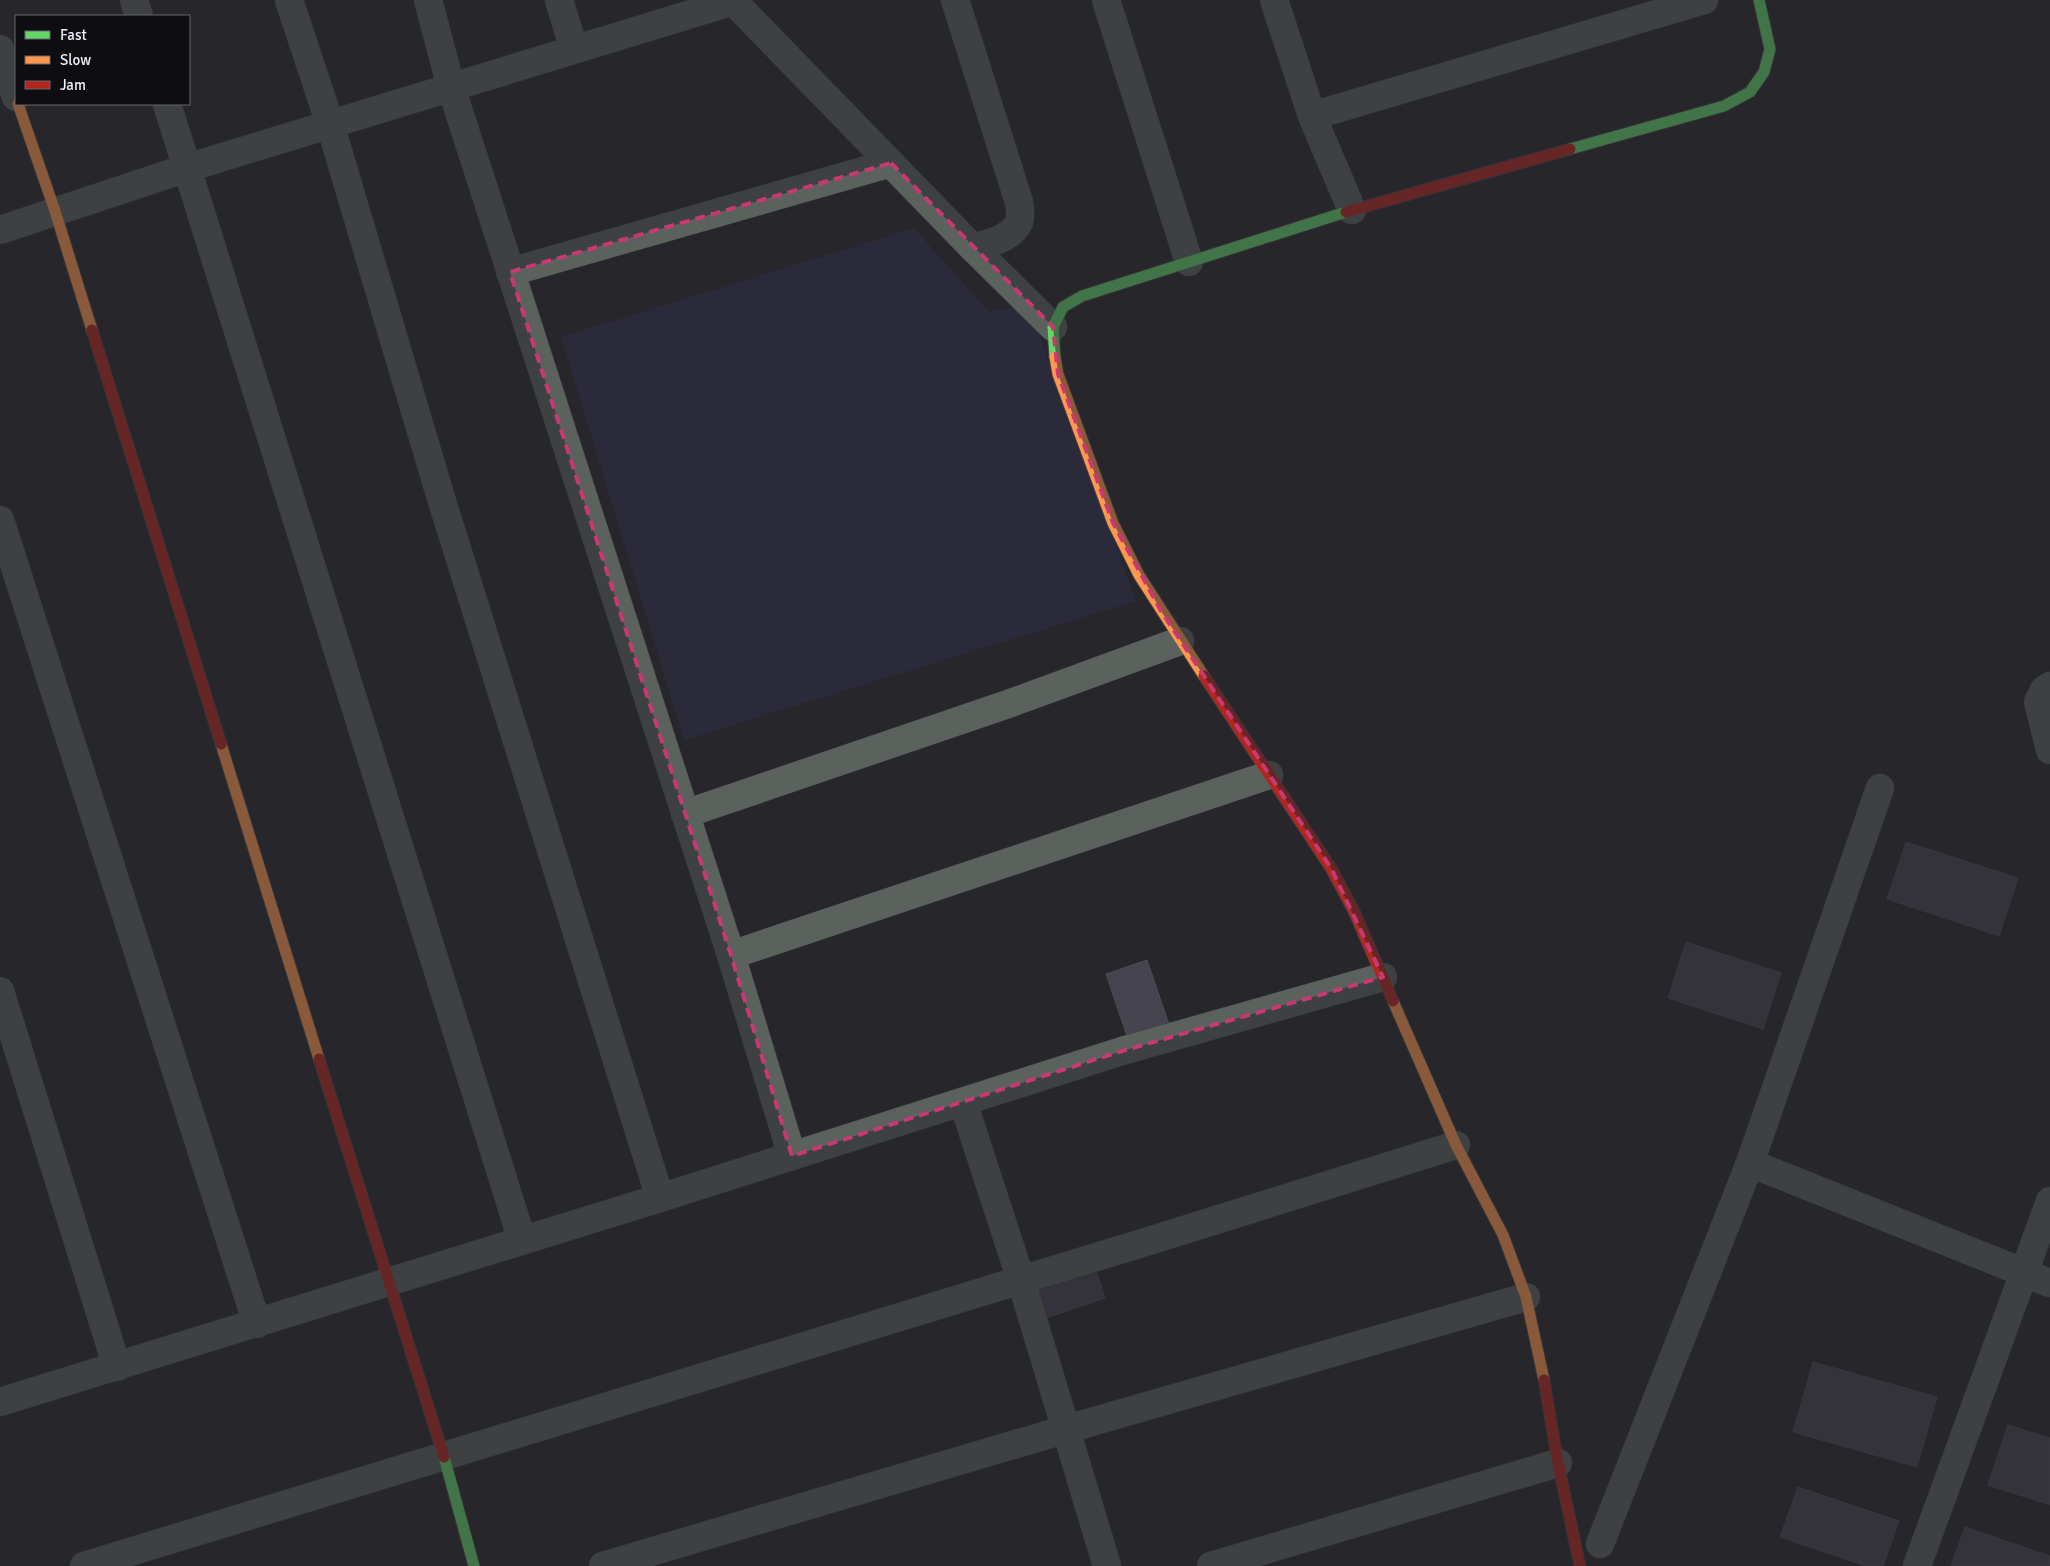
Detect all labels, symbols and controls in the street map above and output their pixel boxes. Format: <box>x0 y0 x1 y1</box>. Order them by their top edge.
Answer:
legend <box>15 15 190 105</box>
text: Fast <box>60 26 87 44</box>
text: Slow <box>60 51 91 69</box>
text: Jam <box>60 76 86 94</box>

